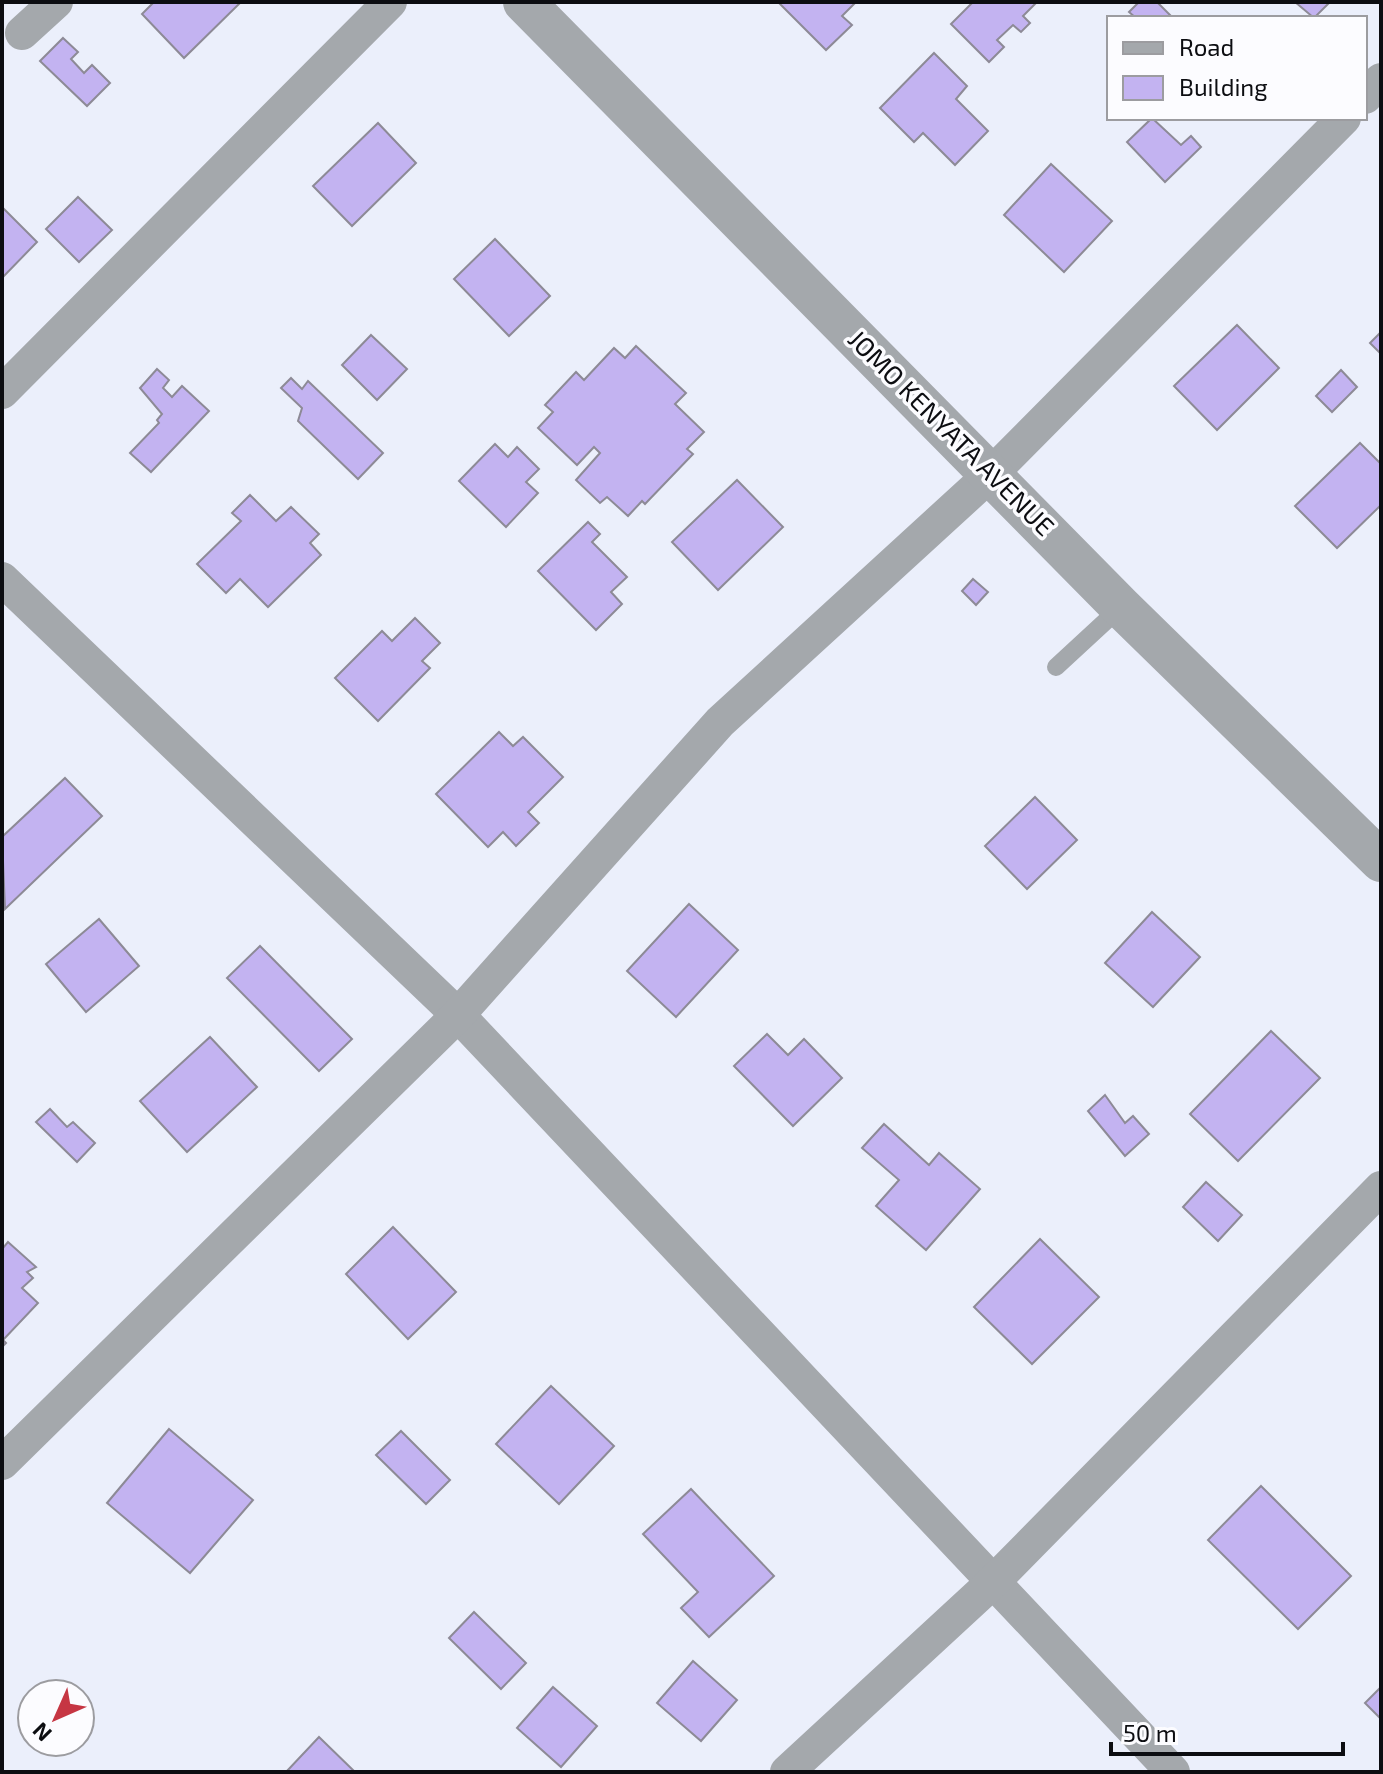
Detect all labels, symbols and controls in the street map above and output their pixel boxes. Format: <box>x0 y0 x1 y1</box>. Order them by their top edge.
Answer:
legend <box>1107 16 1367 120</box>
text: Road <box>1179 32 1234 61</box>
text: Building <box>1179 72 1268 101</box>
street label: JOMO KENYATA AVENUE <box>843 323 1061 541</box>
north arrow <box>16 1678 96 1758</box>
scale bar <box>1111 1706 1343 1756</box>
text: N <box>26 1718 56 1748</box>
text: 50 m <box>1123 1718 1177 1747</box>

